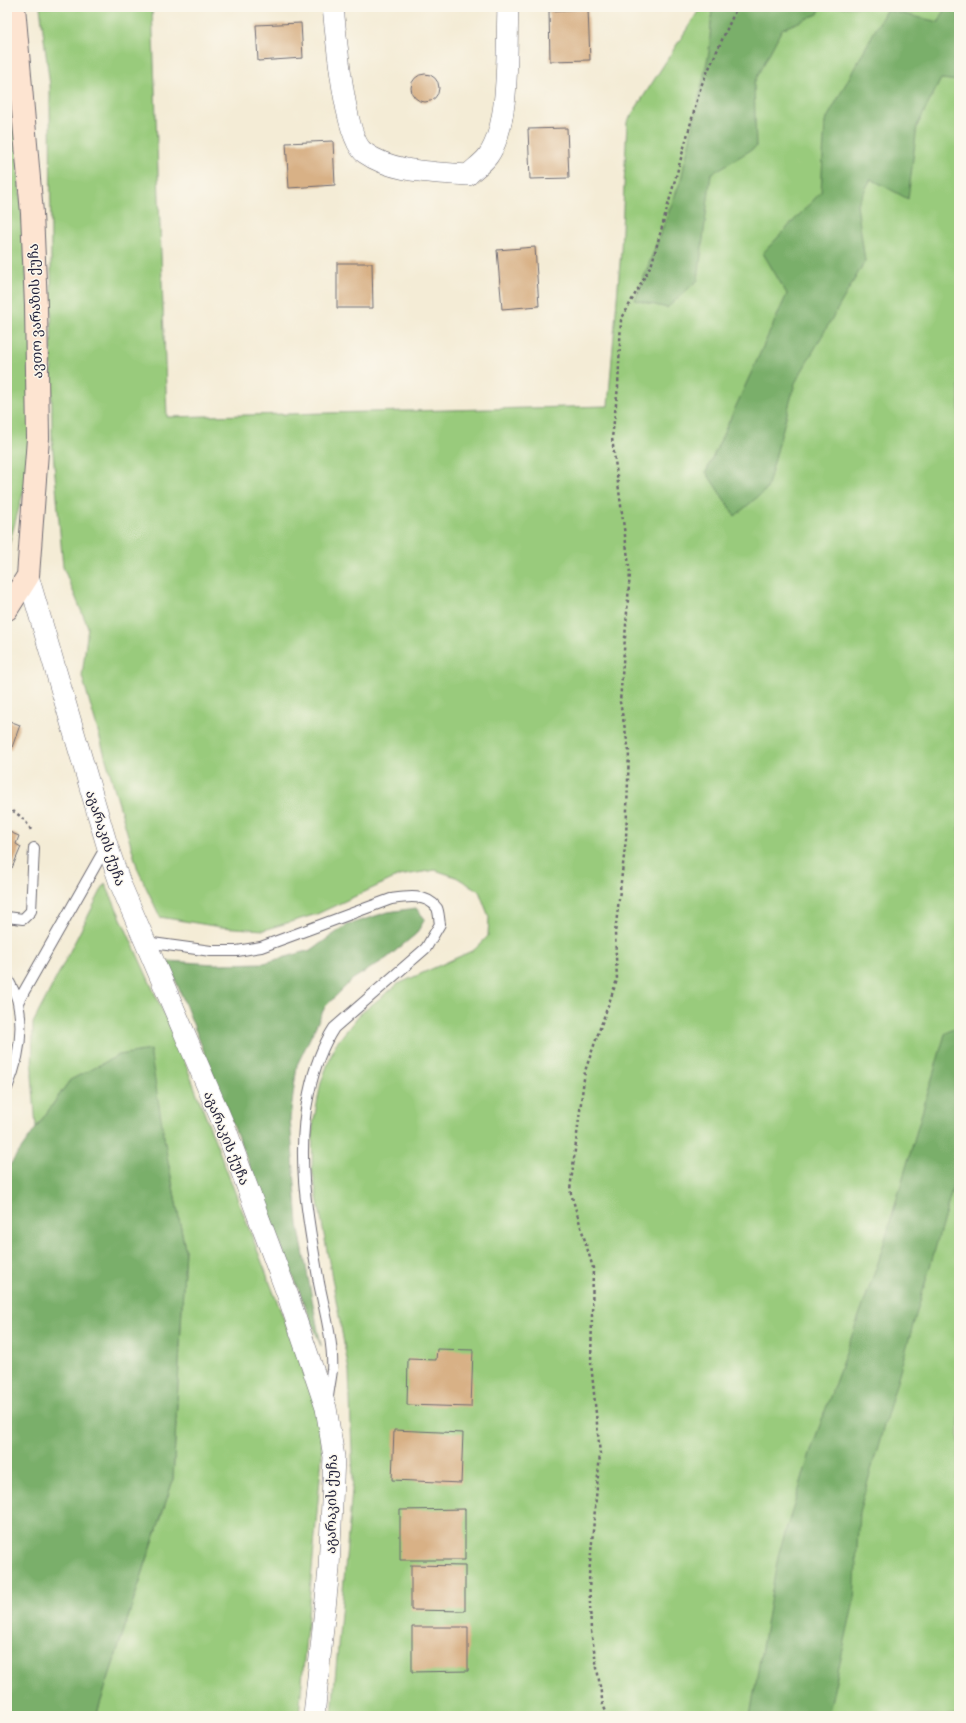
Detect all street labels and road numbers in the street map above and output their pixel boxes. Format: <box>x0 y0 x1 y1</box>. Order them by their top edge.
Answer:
street label: ავთო ვარაზის ქუჩა <box>25 243 46 379</box>
street label: აგარაკის ქუჩა <box>82 788 129 888</box>
street label: აგარაკის ქუჩა <box>200 1089 253 1188</box>
street label: აგარაკის ქუჩა <box>322 1454 341 1554</box>

